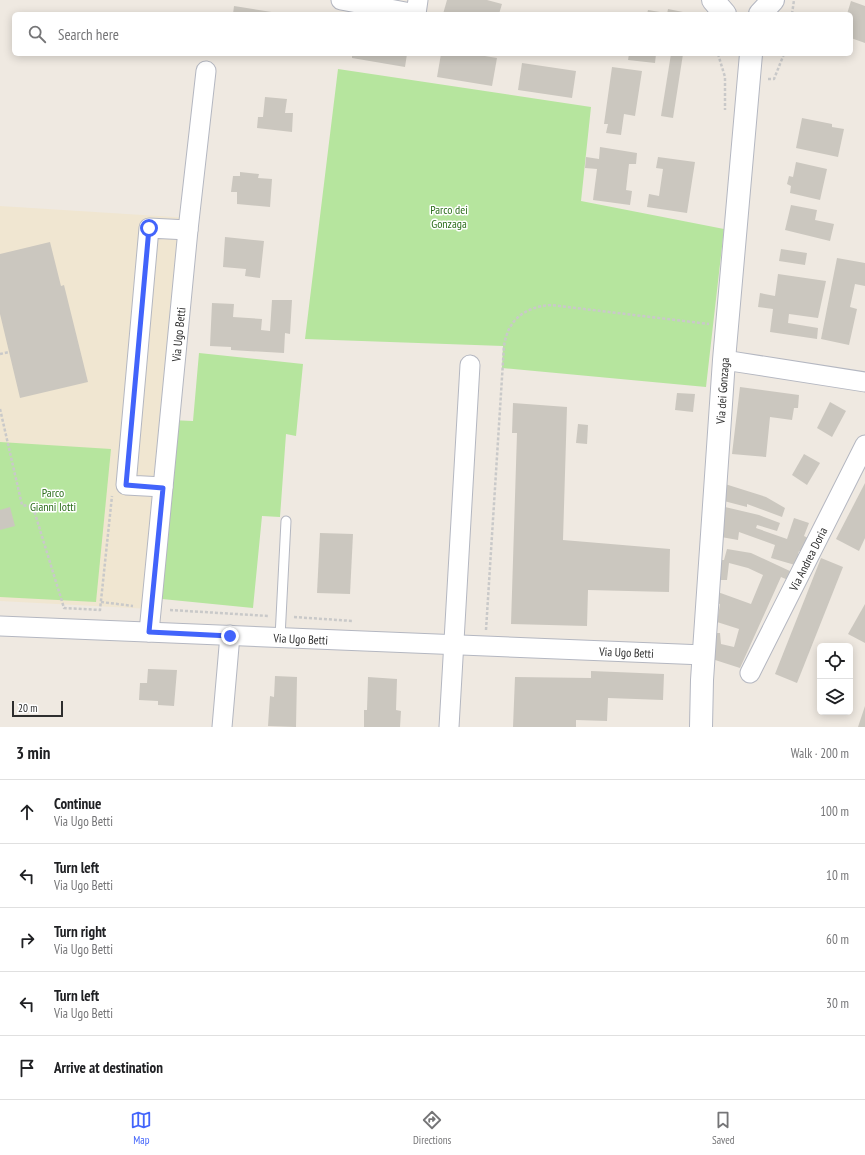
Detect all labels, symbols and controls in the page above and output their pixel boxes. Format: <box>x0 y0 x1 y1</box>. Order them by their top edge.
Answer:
search box <box>12 12 853 56</box>
icon: search <box>26 23 48 45</box>
text: Search here <box>58 25 119 44</box>
park label: Parco dei Gonzaga <box>430 202 468 231</box>
route start <box>140 219 158 237</box>
street label: Via Ugo Betti <box>168 307 188 363</box>
street label: Via dei Gonzaga <box>712 357 732 425</box>
park label: Parco Gianni Iotti <box>30 485 76 514</box>
street label: Via Andrea Doria <box>785 524 830 594</box>
route end <box>221 627 239 645</box>
street label: Via Ugo Betti <box>272 630 328 647</box>
street label: Via Ugo Betti <box>598 643 654 660</box>
map controls <box>817 643 853 715</box>
button: locate <box>817 643 853 679</box>
button: layers <box>817 679 853 715</box>
scale bar <box>12 699 63 718</box>
text: 20 m <box>18 701 37 715</box>
text: 3 min <box>16 742 50 764</box>
text: Walk · 200 m <box>791 745 849 762</box>
text: Continue <box>54 794 101 813</box>
icon: ahead <box>16 801 38 823</box>
text: 100 m <box>820 803 849 820</box>
text: Via Ugo Betti <box>54 813 113 830</box>
text: Turn left <box>54 858 99 877</box>
icon: left <box>16 865 38 887</box>
text: 10 m <box>826 867 849 884</box>
text: Via Ugo Betti <box>54 877 113 894</box>
text: Turn right <box>54 922 106 941</box>
icon: right <box>16 929 38 951</box>
text: 60 m <box>826 931 849 948</box>
text: Via Ugo Betti <box>54 941 113 958</box>
text: Turn left <box>54 986 99 1005</box>
icon: left <box>16 993 38 1015</box>
text: 30 m <box>826 995 849 1012</box>
text: Via Ugo Betti <box>54 1005 113 1022</box>
icon: arrive <box>16 1057 38 1079</box>
text: Arrive at destination <box>54 1058 163 1077</box>
tab: Map <box>130 1109 152 1147</box>
tab: Directions <box>413 1109 451 1147</box>
tab: Saved <box>712 1109 735 1147</box>

